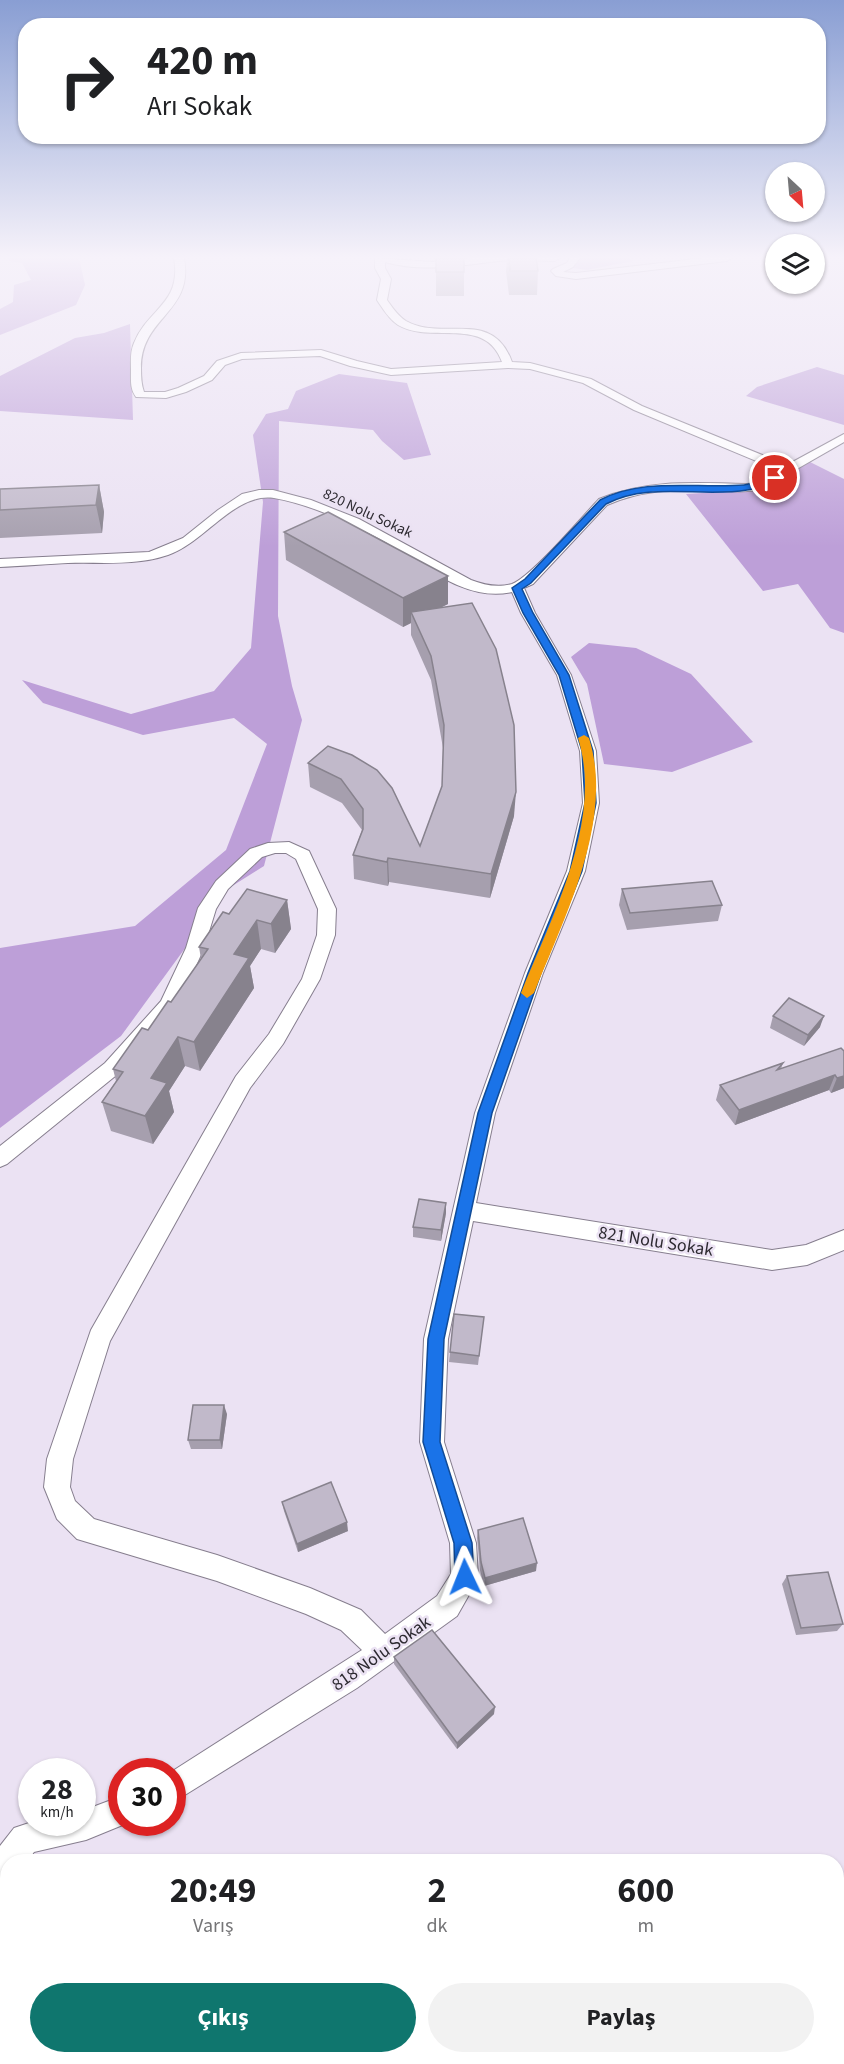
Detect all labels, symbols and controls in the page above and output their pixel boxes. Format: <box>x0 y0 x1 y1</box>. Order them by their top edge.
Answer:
text: 420 m <box>147 31 258 91</box>
icon: right <box>48 42 126 120</box>
text: Arı Sokak <box>147 87 252 126</box>
north arrow <box>765 162 825 222</box>
map controls <box>765 162 825 294</box>
button: layers <box>765 234 825 294</box>
pin <box>749 452 800 503</box>
icon: arrive <box>758 461 791 494</box>
street label: 820 Nolu Sokak <box>320 484 417 544</box>
street label: 821 Nolu Sokak <box>597 1220 715 1263</box>
position arrow <box>433 1545 497 1609</box>
street label: 818 Nolu Sokak <box>327 1610 436 1697</box>
speed limit sign: 30 <box>108 1758 186 1836</box>
text: 28 <box>41 1768 73 1811</box>
text: km/h <box>40 1802 74 1823</box>
text: 20:49 <box>170 1865 257 1916</box>
text: 2 <box>427 1865 446 1916</box>
text: 600 <box>617 1865 674 1916</box>
text: Varış <box>193 1912 233 1940</box>
text: dk <box>426 1912 447 1940</box>
text: m <box>637 1912 654 1940</box>
button: Çıkış <box>30 1983 416 2052</box>
button: Paylaş <box>428 1983 814 2052</box>

